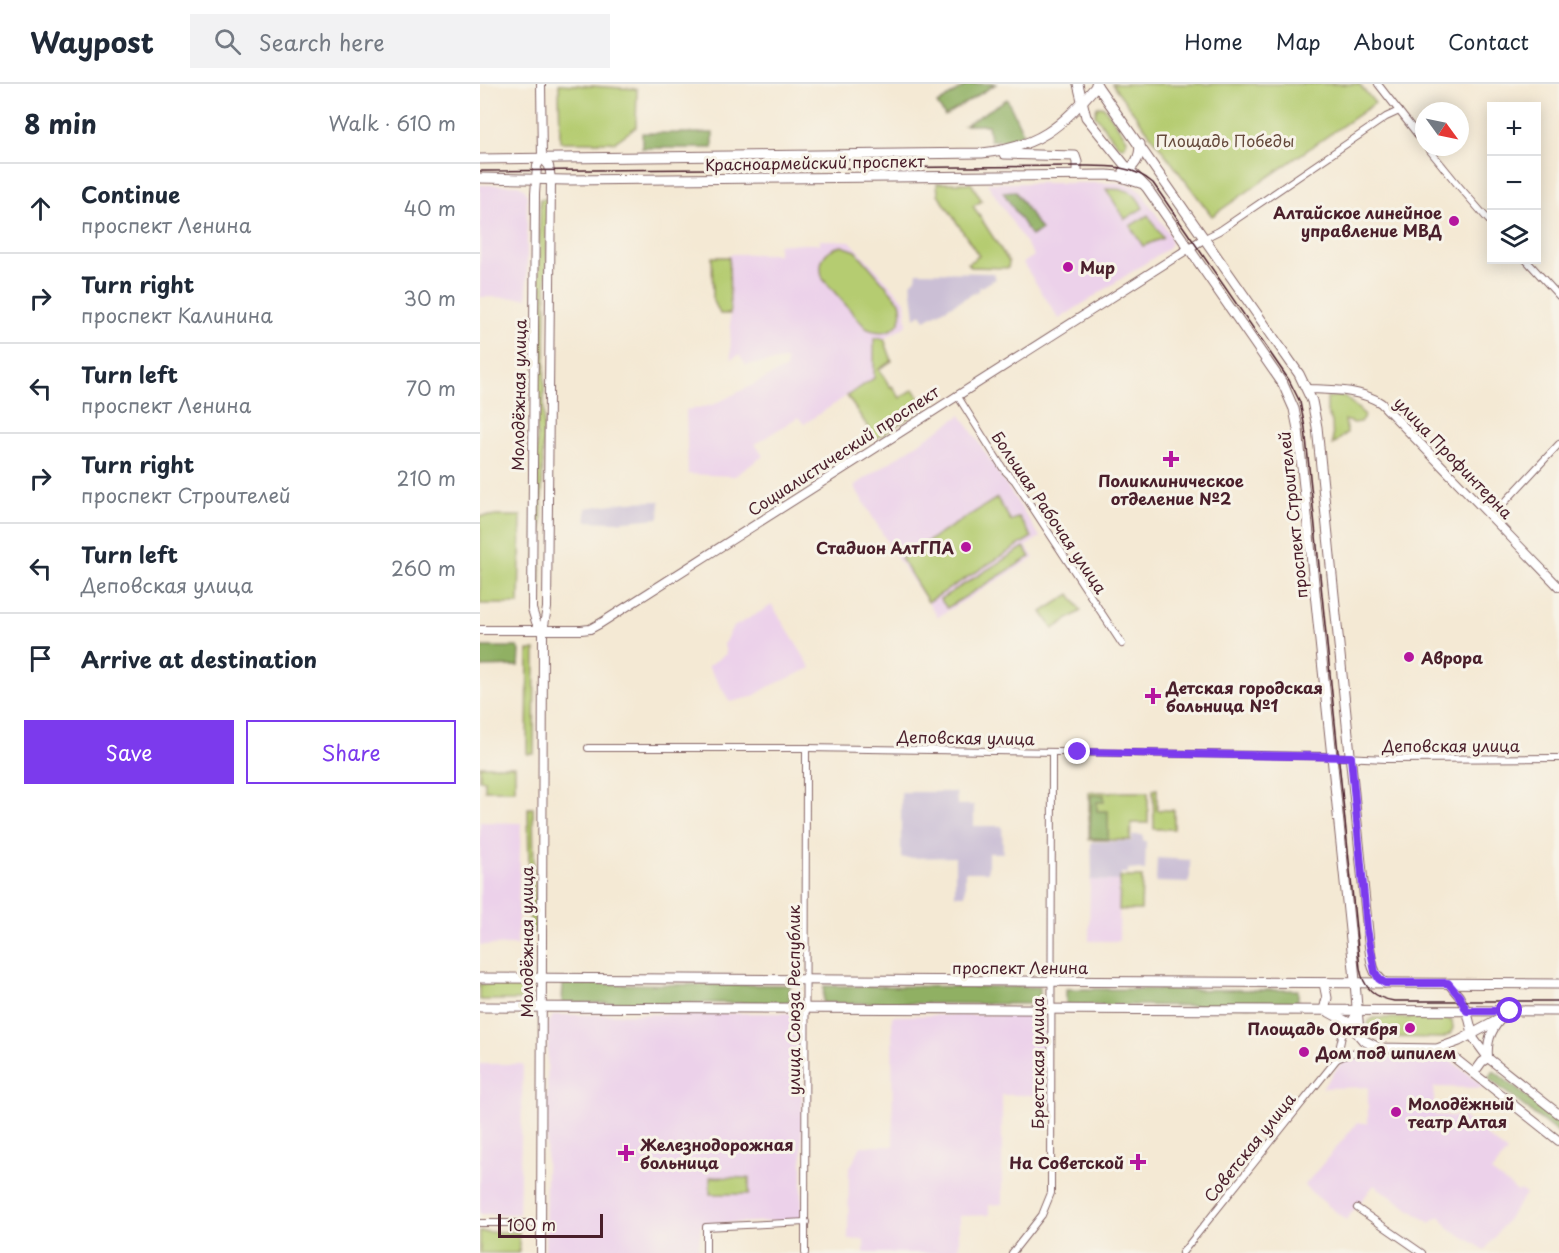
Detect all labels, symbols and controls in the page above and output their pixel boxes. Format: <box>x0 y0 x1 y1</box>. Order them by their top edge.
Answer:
search box <box>190 14 610 68</box>
text: Waypost <box>30 20 154 63</box>
icon: search <box>211 25 244 58</box>
text: Search here <box>259 25 385 58</box>
text: Home <box>1184 25 1243 57</box>
text: Map <box>1276 25 1321 57</box>
text: About <box>1354 25 1415 57</box>
text: Contact <box>1448 25 1529 57</box>
north arrow <box>1415 102 1469 156</box>
map controls <box>1487 102 1541 264</box>
button: + <box>1487 102 1541 156</box>
text: 8 min <box>24 104 97 143</box>
text: Walk · 610 m <box>329 108 456 138</box>
park label: Площадь Победы <box>1156 128 1294 152</box>
street label: Красноармейский проспект <box>705 148 925 176</box>
button: − <box>1487 156 1541 210</box>
text: Continue <box>81 177 180 210</box>
icon: ahead <box>24 192 57 225</box>
text: 40 m <box>404 193 456 223</box>
place label: Алтайское линейное управление МВД <box>1273 200 1442 242</box>
text: проспект Ленина <box>81 210 251 240</box>
button: layers <box>1487 210 1541 264</box>
marker: Алтайское линейное управление МВД <box>1447 214 1461 228</box>
place label: Мир <box>1080 255 1115 279</box>
marker: Мир <box>1061 260 1075 274</box>
text: Turn right <box>81 267 194 300</box>
icon: right <box>24 282 57 315</box>
text: 30 m <box>403 283 456 313</box>
text: проспект Калинина <box>81 300 273 330</box>
street label: Молодёжная улица <box>505 319 531 471</box>
text: Turn left <box>81 357 178 390</box>
icon: left <box>24 372 57 405</box>
text: 70 m <box>406 373 456 403</box>
street label: Социалистический проспект <box>743 379 944 521</box>
text: проспект Ленина <box>81 390 251 420</box>
street label: улица Профинтерна <box>1389 390 1519 524</box>
street label: Большая Рабочая улица <box>987 426 1113 598</box>
street label: проспект Строителей <box>1271 430 1313 600</box>
text: Turn right <box>81 447 194 480</box>
marker: Поликлиническое отделение №2 <box>1162 450 1180 468</box>
icon: right <box>24 462 57 495</box>
text: 210 m <box>397 463 456 493</box>
place label: Поликлиническое отделение №2 <box>1098 468 1244 510</box>
text: проспект Строителей <box>81 480 291 510</box>
place label: Стадион АлтГПА <box>816 535 955 559</box>
text: Turn left <box>81 537 178 570</box>
marker: Стадион АлтГПА <box>959 540 973 554</box>
icon: left <box>24 552 57 585</box>
text: 260 m <box>391 553 456 583</box>
text: Деповская улица <box>81 570 253 600</box>
icon: arrive <box>24 642 57 675</box>
text: Arrive at destination <box>81 642 317 675</box>
place label: Аврора <box>1420 645 1483 669</box>
marker: Аврора <box>1402 650 1416 664</box>
place label: Детская городская больница №1 <box>1165 675 1323 717</box>
marker: Детская городская больница №1 <box>1144 687 1162 705</box>
button: Save <box>24 720 234 784</box>
button: Share <box>246 720 456 784</box>
street label: Деповская улица <box>896 724 1035 750</box>
street label: Деповская улица <box>1381 733 1520 757</box>
route end <box>1064 738 1090 764</box>
street label: Молодёжная улица <box>514 866 538 1018</box>
street label: улица Союза Республик <box>781 904 805 1095</box>
street label: проспект Ленина <box>952 955 1088 979</box>
street label: Брестская улица <box>1025 997 1049 1129</box>
route start <box>1496 997 1522 1023</box>
place label: Площадь Октября <box>1247 1016 1398 1040</box>
marker: Площадь Октября <box>1403 1021 1417 1035</box>
place label: Дом под шпилем <box>1315 1040 1456 1064</box>
marker: Дом под шпилем <box>1297 1045 1311 1059</box>
street label: Советская улица <box>1197 1087 1301 1207</box>
place label: Молодёжный театр Алтая <box>1408 1091 1514 1133</box>
marker: Молодёжный театр Алтая <box>1389 1105 1403 1119</box>
place label: Железнодорожная больница <box>640 1132 794 1174</box>
marker: Железнодорожная больница <box>617 1144 635 1162</box>
place label: На Советской <box>1009 1150 1124 1174</box>
marker: На Советской <box>1129 1153 1147 1171</box>
scale bar <box>498 1211 603 1238</box>
text: 100 m <box>507 1212 556 1236</box>

